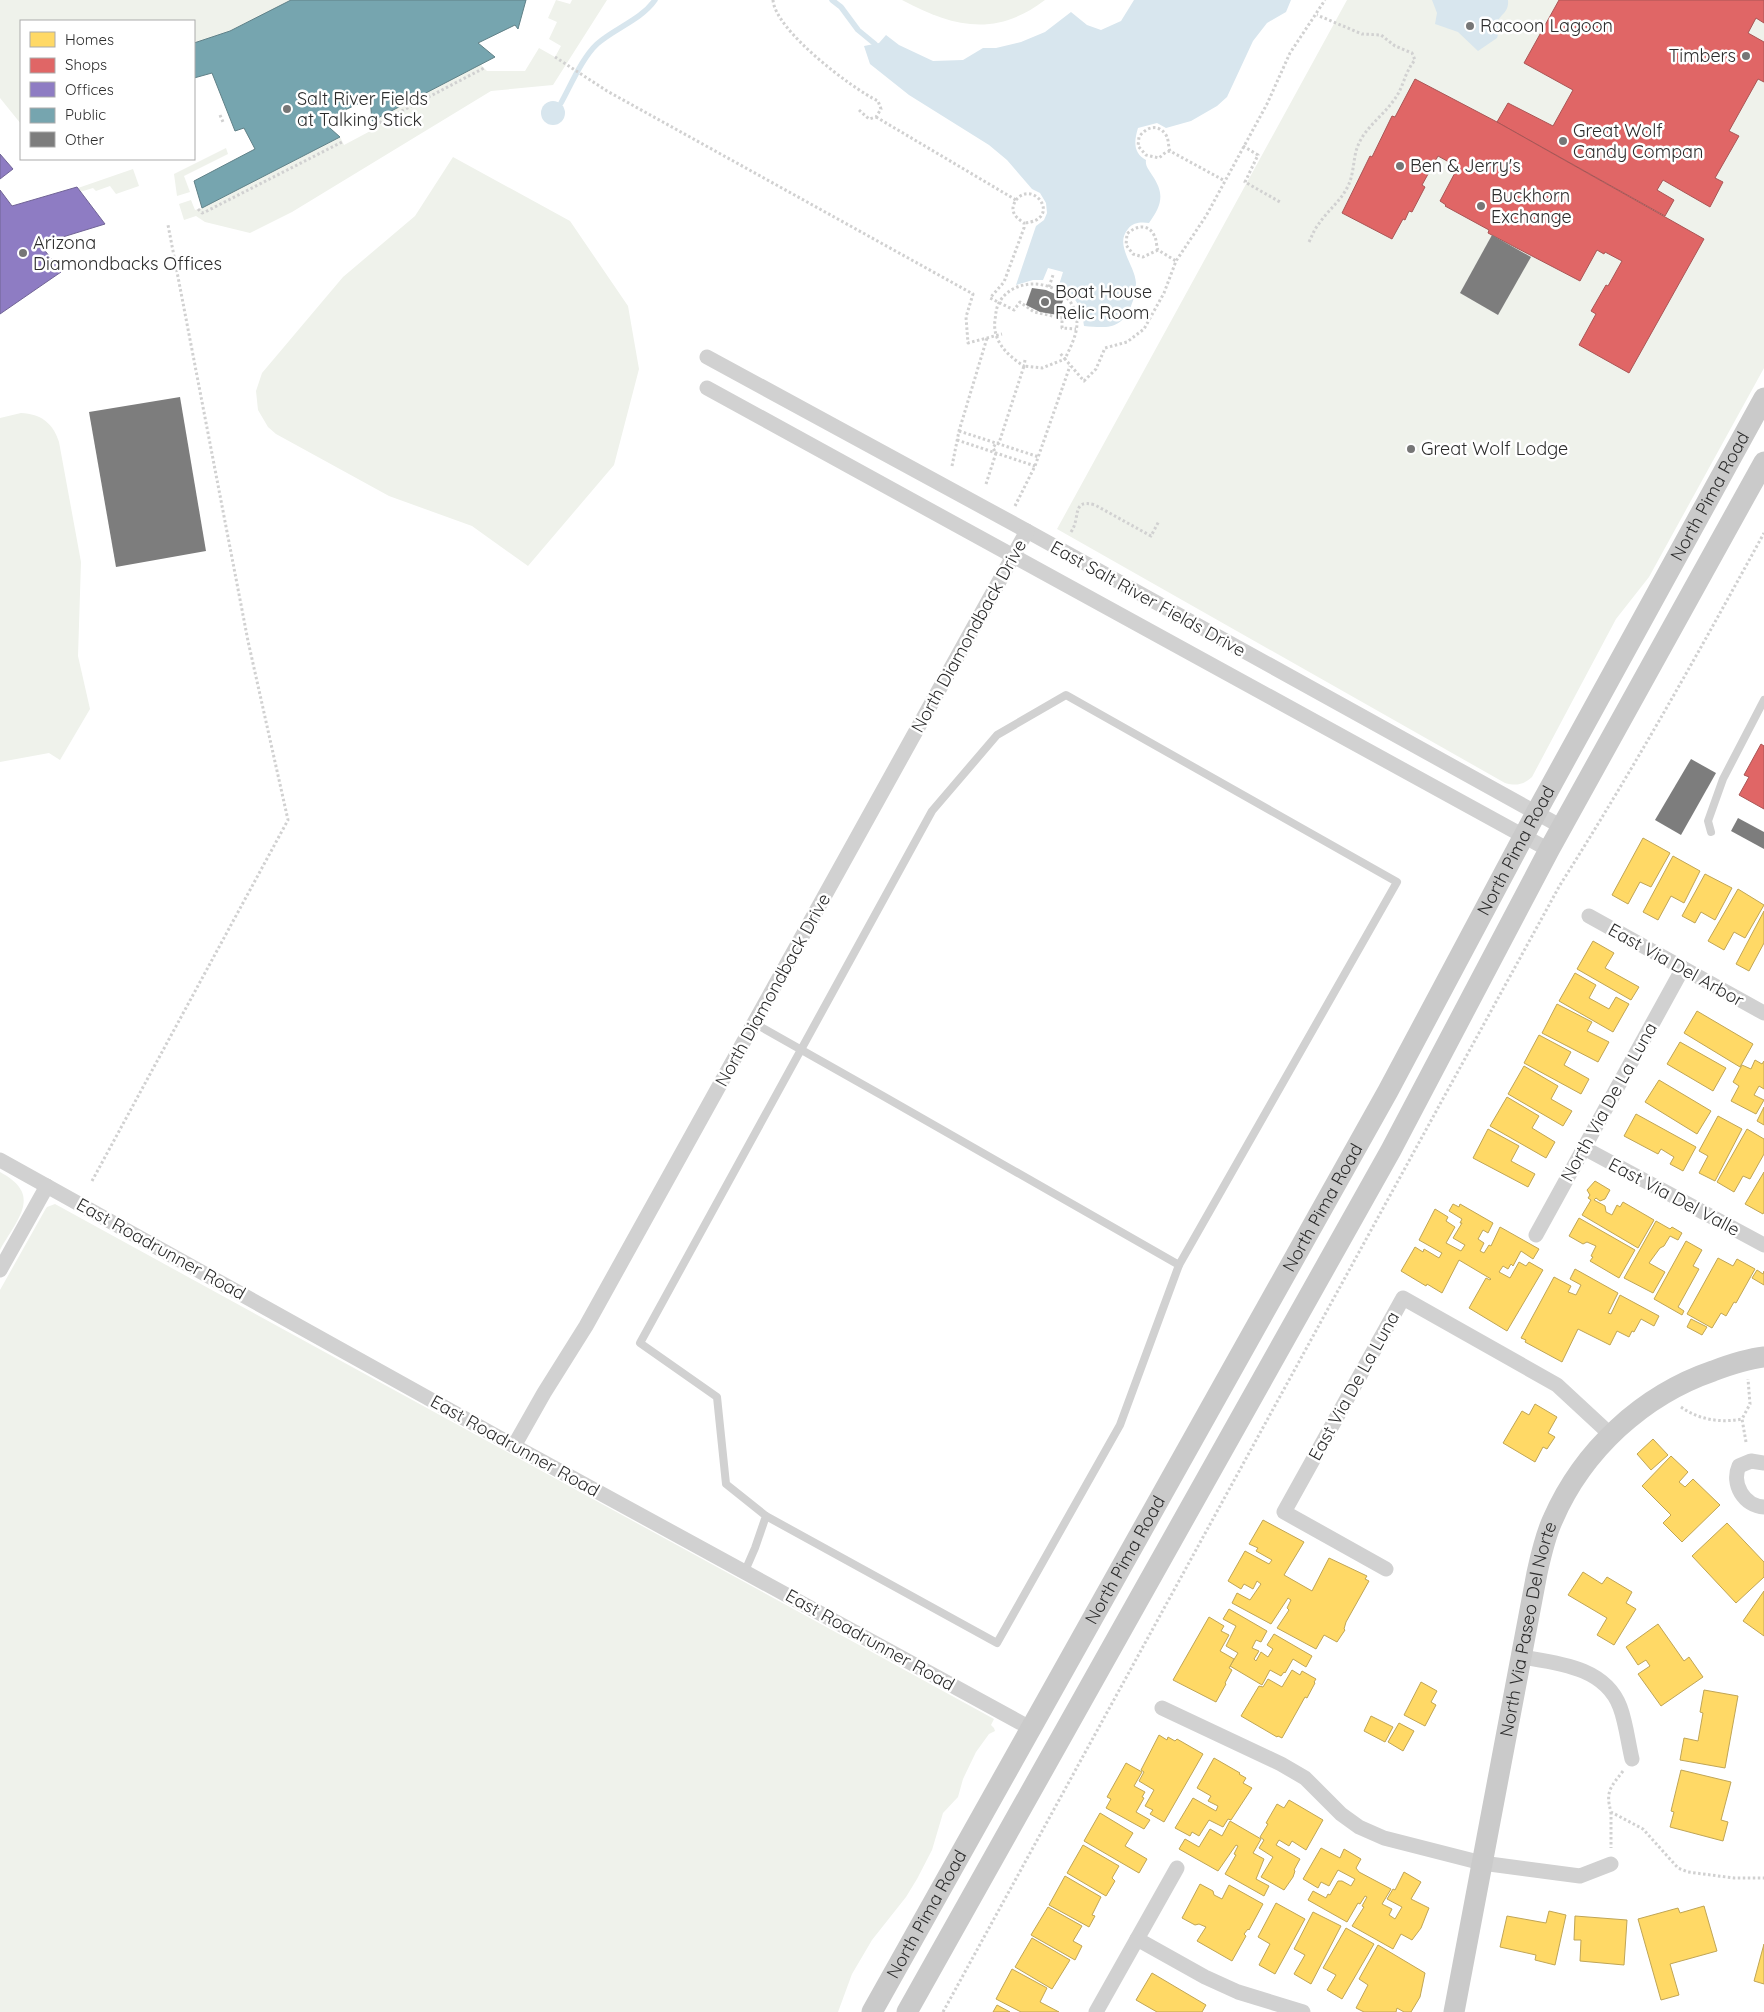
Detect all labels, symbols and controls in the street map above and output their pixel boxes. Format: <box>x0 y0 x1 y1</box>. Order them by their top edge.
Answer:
place label: Racoon Lagoon <box>1480 14 1613 37</box>
legend <box>20 20 195 160</box>
marker: Racoon Lagoon <box>1464 20 1476 32</box>
text: Homes <box>65 30 114 49</box>
place label: Timbers <box>1668 44 1736 67</box>
marker: Timbers <box>1740 50 1752 62</box>
text: Shops <box>65 55 107 74</box>
text: Offices <box>65 80 114 99</box>
place label: Salt River Fields at Talking Stick <box>297 87 428 131</box>
marker: Salt River Fields at Talking Stick <box>281 103 293 115</box>
text: Public <box>65 105 106 124</box>
place label: Great Wolf Candy Compan <box>1573 119 1703 163</box>
text: Other <box>65 130 105 149</box>
marker: Great Wolf Candy Compan <box>1557 135 1569 147</box>
place label: Ben & Jerry's <box>1410 154 1521 177</box>
marker: Ben & Jerry's <box>1394 160 1406 172</box>
place label: Buckhorn Exchange <box>1491 184 1572 228</box>
marker: Buckhorn Exchange <box>1475 200 1487 212</box>
place label: Arizona Diamondbacks Offices <box>33 231 222 275</box>
marker: Arizona Diamondbacks Offices <box>17 247 29 259</box>
place label: Boat House Relic Room <box>1055 280 1152 324</box>
marker: Boat House Relic Room <box>1039 296 1051 308</box>
street label: North Pima Road <box>1665 428 1754 565</box>
place label: Great Wolf Lodge <box>1421 437 1568 460</box>
marker: Great Wolf Lodge <box>1405 443 1417 455</box>
street label: North Diamondback Drive <box>906 535 1031 736</box>
street label: East Salt River Fields Drive <box>1047 535 1250 662</box>
street label: North Pima Road <box>1472 782 1560 919</box>
street label: North Diamondback Drive <box>710 889 835 1090</box>
street label: East Via Del Arbor <box>1604 918 1748 1011</box>
street label: North Via De La Luna <box>1555 1018 1662 1185</box>
street label: North Pima Road <box>1277 1139 1367 1276</box>
street label: East Via Del Valle <box>1605 1152 1744 1241</box>
street label: East Roadrunner Road <box>73 1192 250 1305</box>
street label: East Via De La Luna <box>1303 1307 1404 1464</box>
street label: East Roadrunner Road <box>427 1389 604 1502</box>
street label: North Pima Road <box>1080 1492 1170 1628</box>
street label: North Via Paseo Del Norte <box>1494 1518 1562 1739</box>
street label: East Roadrunner Road <box>782 1583 959 1696</box>
street label: North Pima Road <box>881 1846 971 1982</box>

